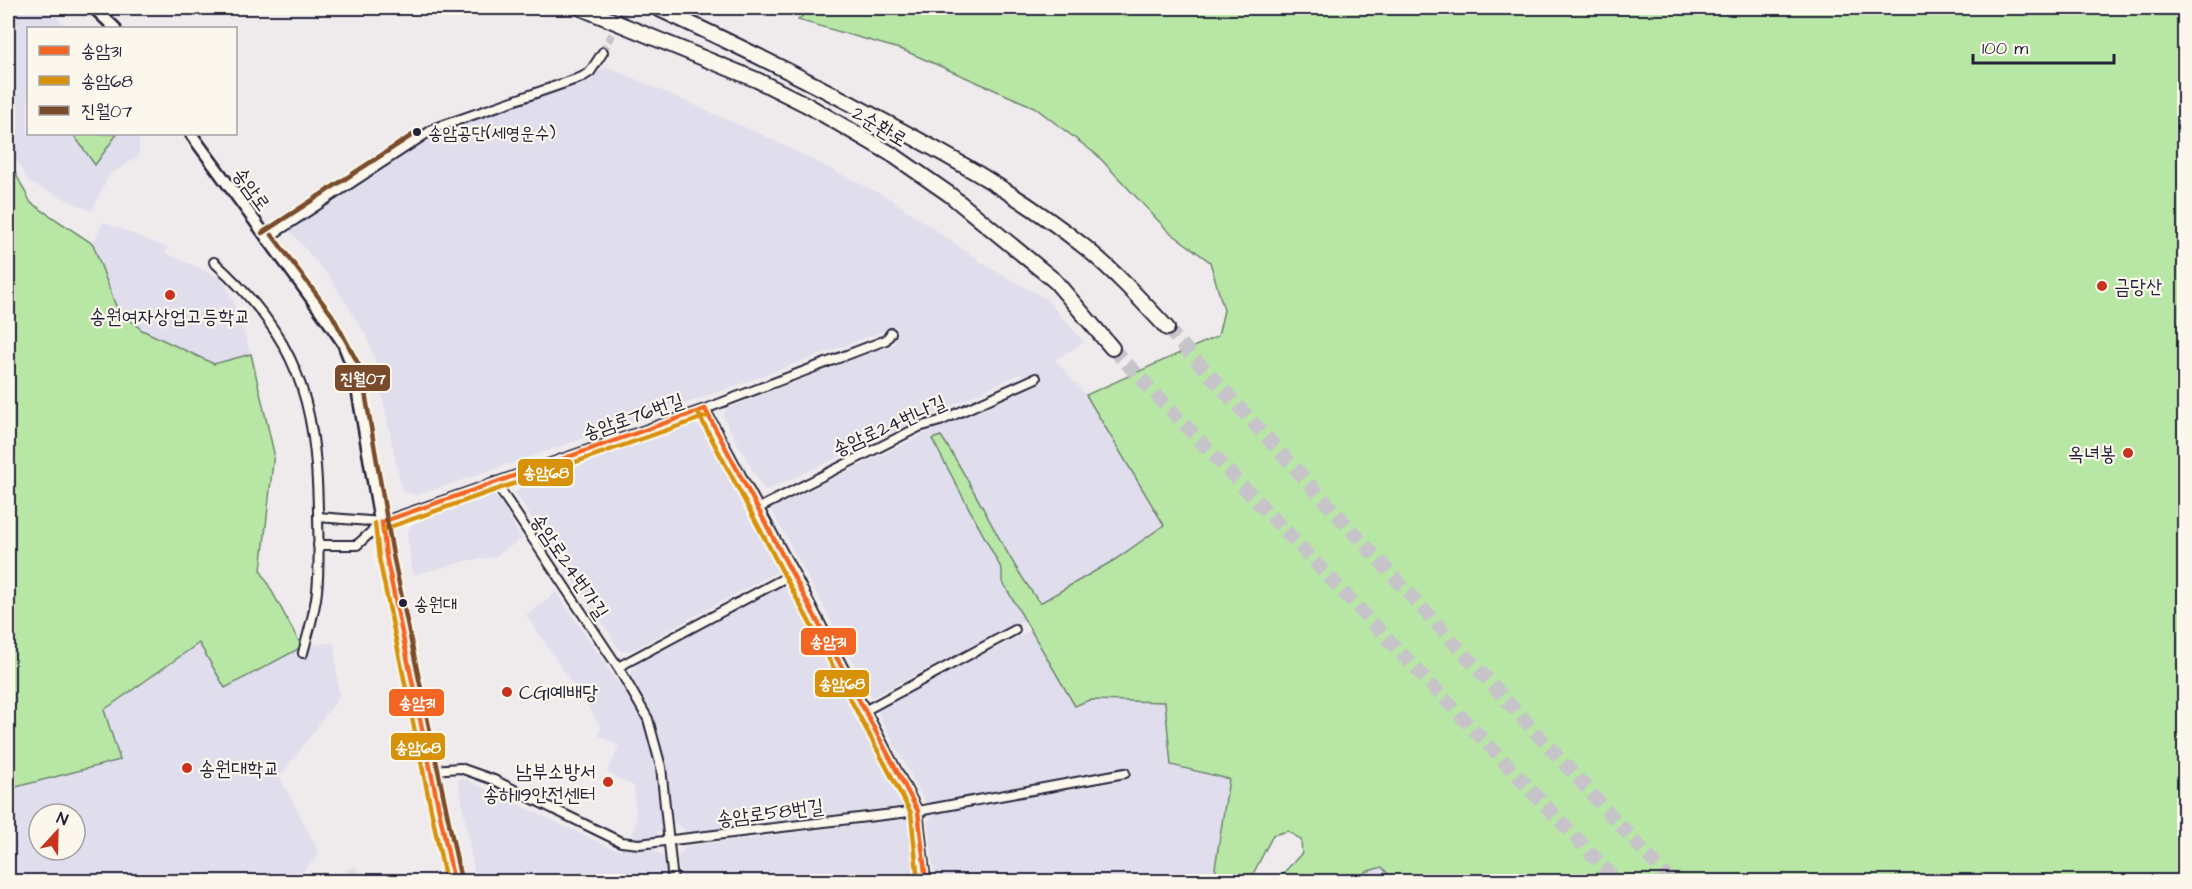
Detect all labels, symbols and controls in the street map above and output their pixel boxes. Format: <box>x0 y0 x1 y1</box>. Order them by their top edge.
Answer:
legend <box>27 27 237 135</box>
scale bar <box>1973 27 2114 65</box>
text: 100 m <box>1982 36 2028 61</box>
text: 송암31 <box>81 39 121 64</box>
text: 송암68 <box>81 69 133 94</box>
text: 진월07 <box>81 99 132 124</box>
street label: 2순환로 <box>847 99 912 154</box>
place label: 송암공단(세영운수) <box>428 121 556 146</box>
marker: 송암공단(세영운수) <box>411 126 423 138</box>
street label: 송암로 <box>226 162 277 217</box>
place label: 금당산 <box>2114 273 2162 301</box>
marker: 금당산 <box>2095 279 2109 293</box>
marker: 송원여자상업고등학교 <box>163 288 177 302</box>
place label: 송원여자상업고등학교 <box>90 303 250 331</box>
line badge: 진월07 <box>334 364 391 392</box>
text: 진월07 <box>340 368 386 390</box>
street label: 송암로76번길 <box>579 387 688 447</box>
street label: 송암로24번나길 <box>828 388 951 463</box>
place label: 옥녀봉 <box>2068 440 2116 468</box>
marker: 옥녀봉 <box>2121 446 2135 460</box>
line badge: 송암68 <box>517 458 574 487</box>
text: 송암68 <box>523 462 570 484</box>
street label: 송암로24번가길 <box>524 508 615 625</box>
place label: 송원대 <box>414 592 457 617</box>
marker: 송원대 <box>397 597 409 609</box>
line badge: 송암31 <box>800 627 857 656</box>
text: 송암31 <box>810 631 847 653</box>
line badge: 송암68 <box>814 669 870 698</box>
text: 송암68 <box>819 673 866 695</box>
place label: CGI예배당 <box>519 679 598 707</box>
marker: CGI예배당 <box>500 685 514 699</box>
line badge: 송암31 <box>388 688 445 717</box>
text: 송암31 <box>399 692 436 714</box>
line badge: 송암68 <box>390 732 446 761</box>
text: 송암68 <box>395 737 442 759</box>
place label: 송원대학교 <box>199 755 279 783</box>
place label: 남부소방서 송하119안전센터 <box>483 758 596 809</box>
marker: 송원대학교 <box>180 761 194 775</box>
marker: 남부소방서 송하119안전센터 <box>601 775 615 789</box>
street label: 송암로58번길 <box>715 793 825 833</box>
north arrow <box>27 802 87 862</box>
text: N <box>53 807 71 831</box>

